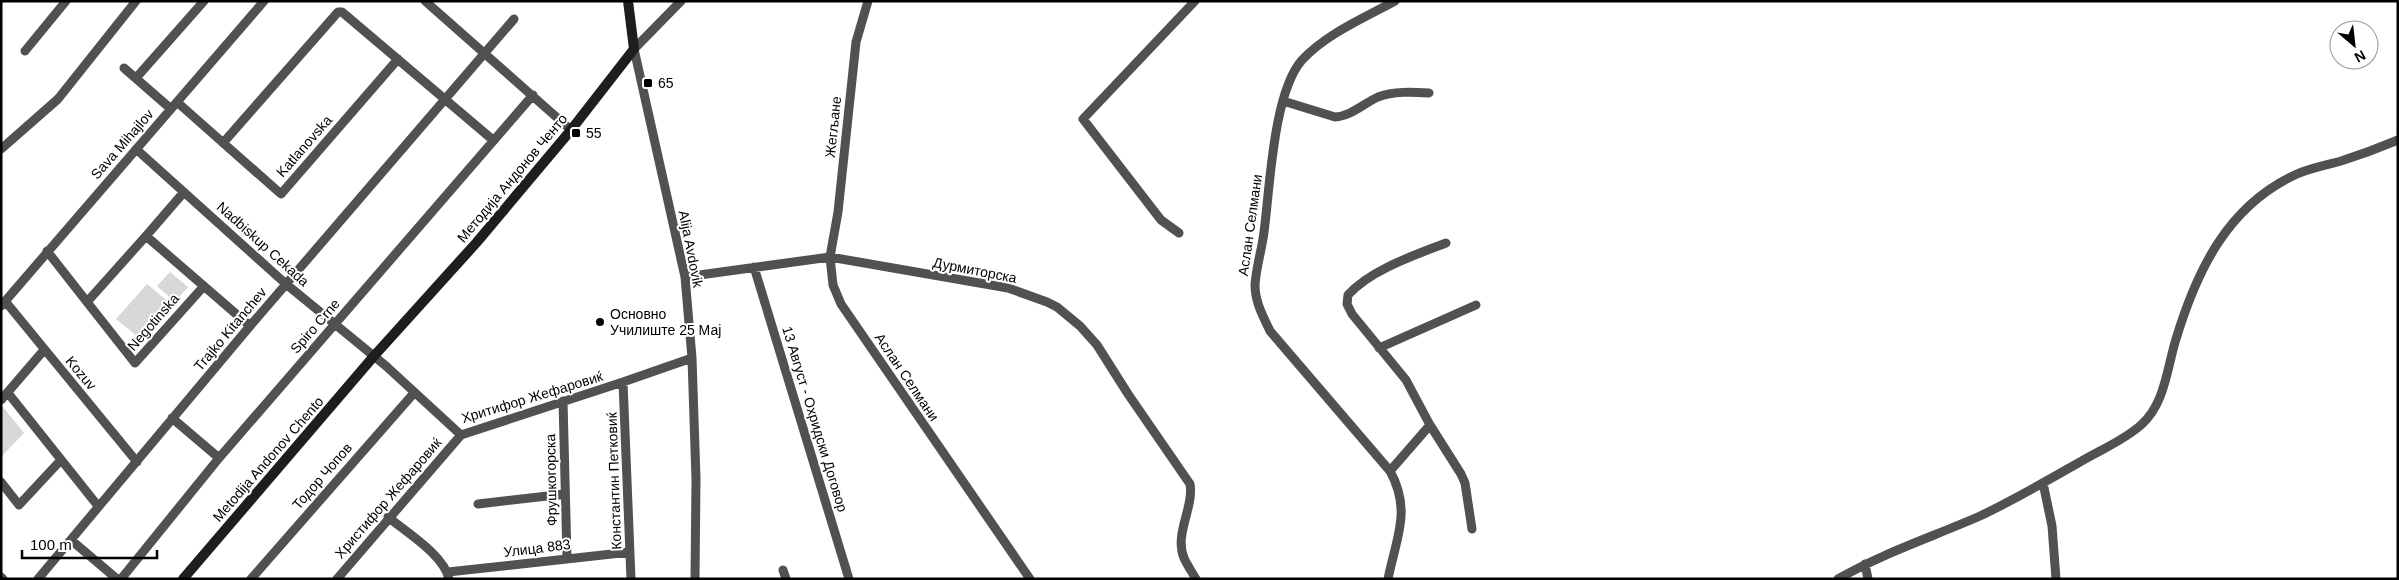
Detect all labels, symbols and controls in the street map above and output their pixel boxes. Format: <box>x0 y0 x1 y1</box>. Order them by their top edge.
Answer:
north arrow <box>2329 20 2379 70</box>
text: N <box>2352 47 2368 66</box>
place label: 65 <box>658 75 674 91</box>
marker: 65 <box>642 77 654 89</box>
street label: Жегљане <box>822 95 844 158</box>
street label: Sava Mihajlov <box>87 106 157 182</box>
street label: Методија Андонов Ченто <box>454 110 570 245</box>
street label: Katlanovska <box>273 112 335 180</box>
place label: 55 <box>586 125 602 141</box>
marker: 55 <box>570 127 582 139</box>
street label: Аслан Селмани <box>1235 173 1265 277</box>
street label: Nadbiskup Cekada <box>214 198 312 290</box>
street label: Alija Avdovik <box>676 209 707 290</box>
street label: Дурмиторска <box>932 254 1018 286</box>
street label: Trajko Kitanchev <box>191 284 269 374</box>
street label: Negotinska <box>124 290 182 354</box>
street label: Spiro Crne <box>287 295 343 357</box>
place label: Основно Училиште 25 Мај <box>610 306 721 338</box>
marker: Основно Училиште 25 Мај <box>594 316 606 328</box>
street label: 13 Август - Охридски Договор <box>779 324 851 514</box>
street label: Аслан Селмани <box>872 330 942 424</box>
street label: Kozuv <box>62 353 100 393</box>
street label: Хритифор Жефаровиќ <box>459 368 605 426</box>
street label: Metodija Andonov Chento <box>209 393 327 525</box>
street label: Константин Петковиќ <box>604 411 624 550</box>
street label: Христифор Жефаровиќ <box>331 434 445 561</box>
street label: Фрушкогорска <box>542 434 560 526</box>
street label: Тодор Чопов <box>289 440 355 512</box>
scale bar <box>22 528 158 560</box>
text: 100 m <box>30 536 72 553</box>
street label: Улица 883 <box>503 536 571 560</box>

